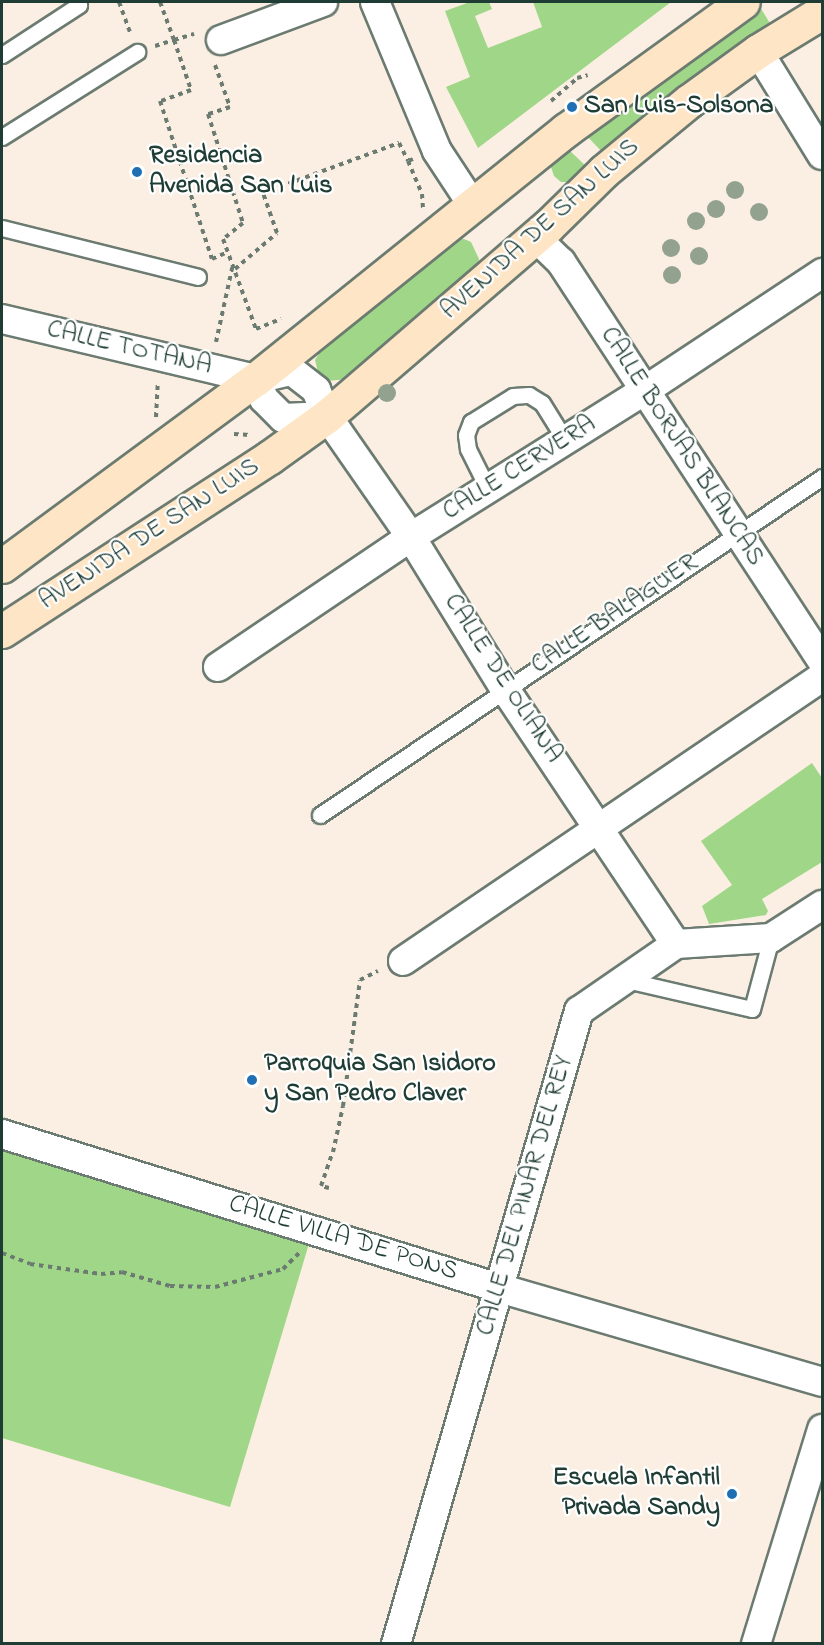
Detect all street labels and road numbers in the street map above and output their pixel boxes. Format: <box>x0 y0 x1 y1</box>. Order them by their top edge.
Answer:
street label: AVENIDA DE SAN LUIS <box>435 133 647 327</box>
street label: CALLE TOTANA <box>44 315 214 383</box>
street label: CALLE BORJAS BLANCAS <box>592 322 770 572</box>
street label: CALLE CERVERA <box>438 410 602 528</box>
street label: AVENIDA DE SAN LUIS <box>34 452 266 618</box>
street label: CALLE BALAGUER <box>526 548 704 682</box>
street label: CALLE DE OLIANA <box>436 589 568 769</box>
street label: CALLE DEL PINAR DEL REY <box>471 1052 581 1340</box>
street label: CALLE VILLA DE PONS <box>225 1189 461 1289</box>

